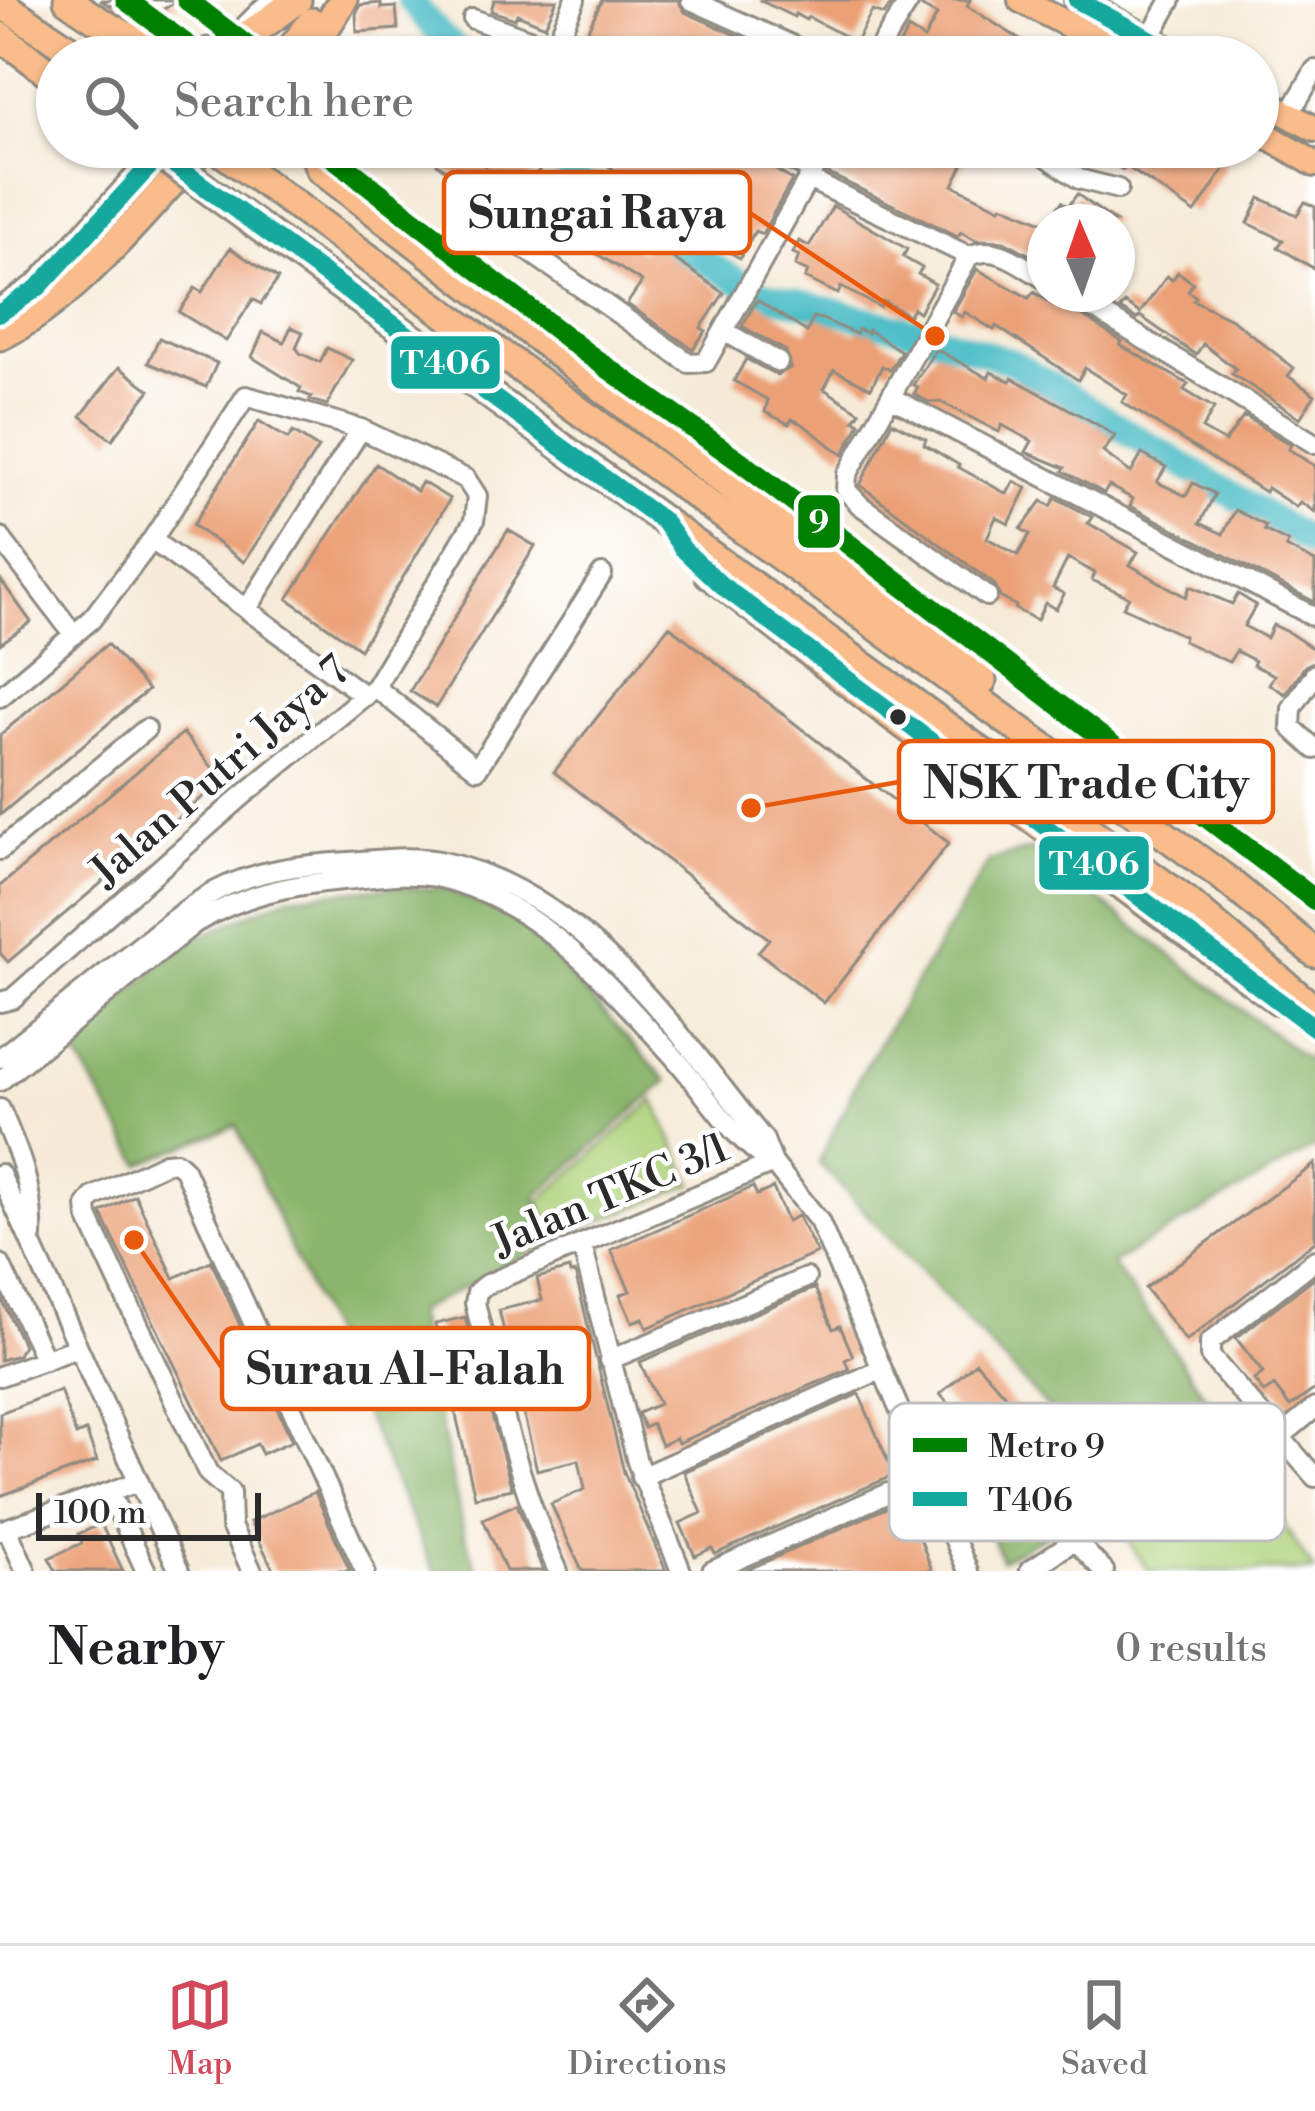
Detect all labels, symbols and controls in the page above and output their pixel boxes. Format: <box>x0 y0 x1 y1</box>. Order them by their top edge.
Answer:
search box <box>36 36 1279 168</box>
icon: search <box>78 69 144 135</box>
text: Search here <box>174 74 414 131</box>
callout: Sungai Raya <box>444 172 750 253</box>
text: Sungai Raya <box>468 186 727 243</box>
north arrow <box>1027 204 1135 312</box>
line badge: T406 <box>389 334 502 391</box>
text: T406 <box>400 344 490 385</box>
line badge: 9 <box>796 493 842 550</box>
text: 9 <box>809 503 829 544</box>
street label: Jalan Putri Jaya 7 <box>79 645 362 901</box>
unlabelled marker <box>887 706 909 728</box>
callout: NSK Trade City <box>899 741 1273 822</box>
text: NSK Trade City <box>923 756 1250 813</box>
line badge: T406 <box>1037 834 1151 892</box>
text: T406 <box>1049 845 1139 886</box>
street label: Jalan TKC 3/1 <box>483 1122 737 1270</box>
callout: Surau Al-Falah <box>222 1328 589 1409</box>
text: Surau Al-Falah <box>246 1342 564 1399</box>
legend <box>889 1403 1285 1541</box>
text: Metro 9 <box>988 1427 1105 1468</box>
text: T406 <box>988 1481 1073 1522</box>
scale bar <box>36 1487 261 1540</box>
text: 100 m <box>54 1493 147 1534</box>
text: Nearby <box>48 1617 224 1681</box>
text: 0 results <box>1115 1625 1267 1674</box>
tab: Map <box>167 1972 233 2085</box>
tab: Directions <box>568 1972 727 2085</box>
tab: Saved <box>1061 1972 1148 2085</box>

